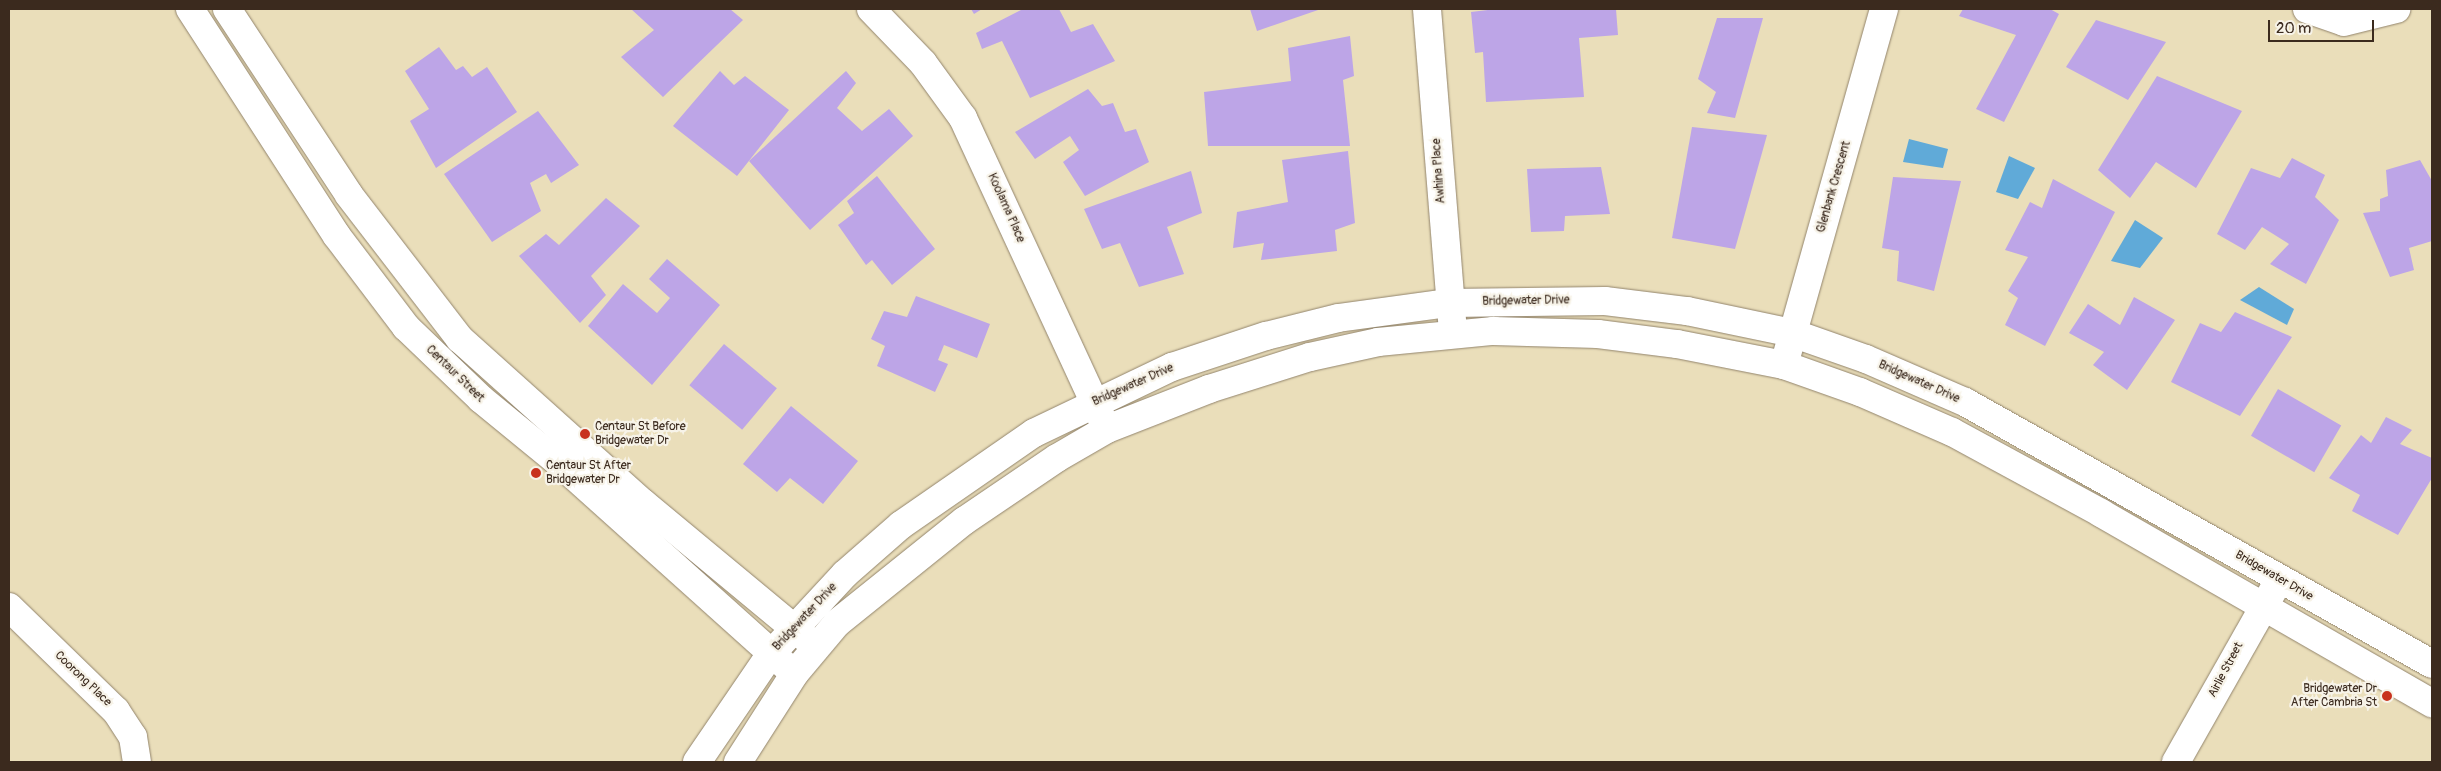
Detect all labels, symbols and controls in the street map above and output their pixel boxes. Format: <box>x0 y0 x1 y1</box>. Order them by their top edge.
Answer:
scale bar <box>2271 10 2377 42</box>
text: 20 m <box>2276 19 2311 38</box>
street label: Awhina Place <box>1430 138 1448 204</box>
street label: Glenbank Crescent <box>1814 140 1854 234</box>
street label: Koolama Place <box>984 171 1028 245</box>
street label: Bridgewater Drive <box>1482 293 1570 309</box>
street label: Centaur Street <box>423 343 487 405</box>
street label: Bridgewater Drive <box>1876 358 1962 406</box>
street label: Bridgewater Drive <box>1090 361 1176 409</box>
place label: Centaur St Before Bridgewater Dr <box>595 420 686 448</box>
marker: Centaur St Before Bridgewater Dr <box>579 428 591 440</box>
place label: Centaur St After Bridgewater Dr <box>546 459 631 487</box>
marker: Centaur St After Bridgewater Dr <box>530 467 542 479</box>
street label: Bridgewater Drive <box>2232 548 2316 604</box>
street label: Bridgewater Drive <box>770 580 840 654</box>
street label: Airlie Street <box>2205 640 2247 700</box>
street label: Coorong Place <box>52 648 114 710</box>
place label: Bridgewater Dr After Cambria St <box>2291 682 2377 710</box>
marker: Bridgewater Dr After Cambria St <box>2381 690 2393 702</box>

